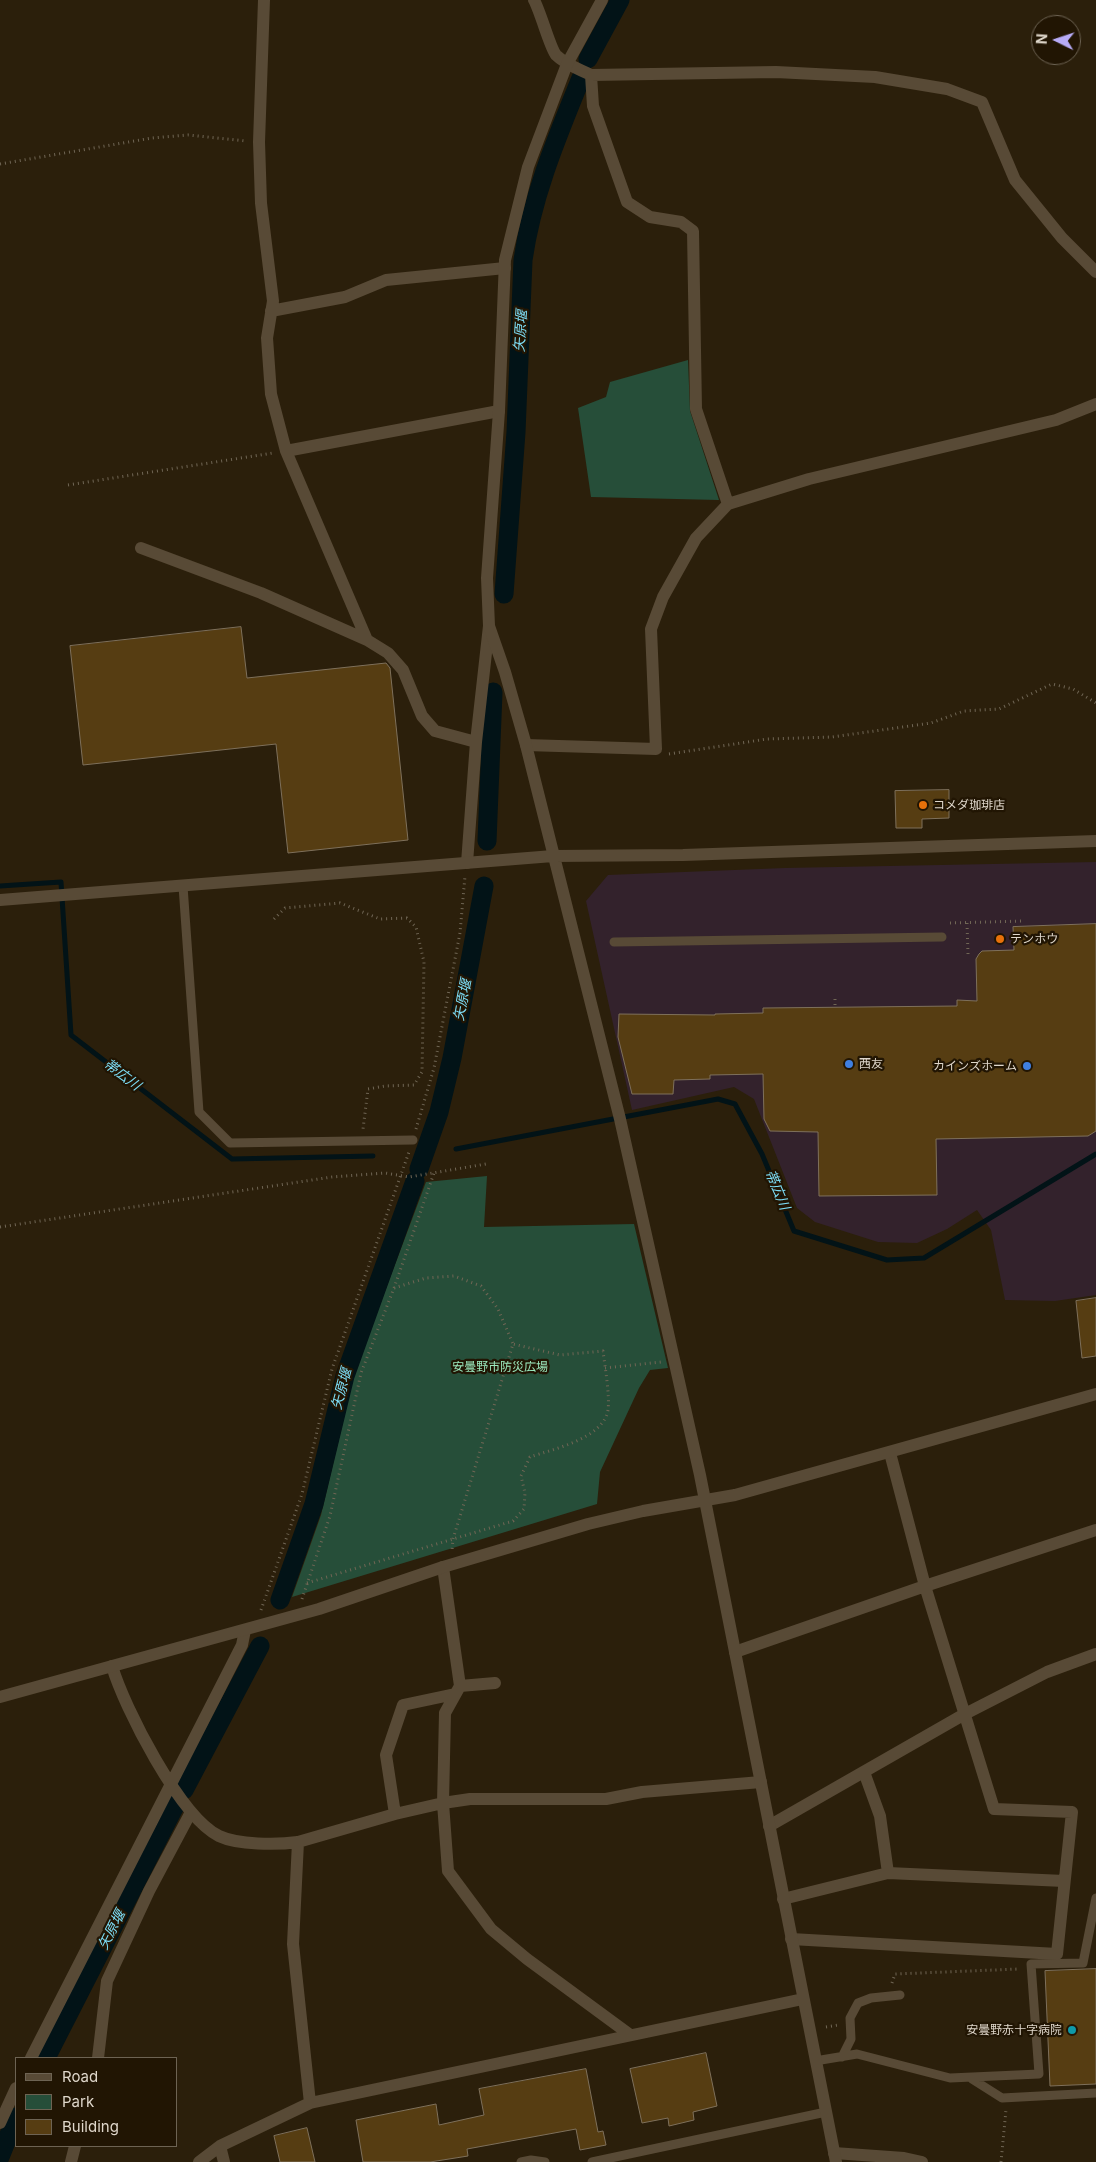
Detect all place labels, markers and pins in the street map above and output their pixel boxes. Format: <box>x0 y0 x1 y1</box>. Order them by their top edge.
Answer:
place label: コメダ珈琲店 <box>933 798 1005 812</box>
marker: コメダ珈琲店 <box>917 799 929 811</box>
place label: テンホウ <box>1010 932 1058 946</box>
marker: テンホウ <box>994 933 1006 945</box>
place label: 西友 <box>859 1057 883 1071</box>
marker: 西友 <box>843 1058 855 1070</box>
place label: カインズホーム <box>933 1059 1017 1073</box>
marker: カインズホーム <box>1021 1060 1033 1072</box>
place label: 安曇野赤十字病院 <box>966 2023 1062 2037</box>
marker: 安曇野赤十字病院 <box>1066 2024 1078 2036</box>

